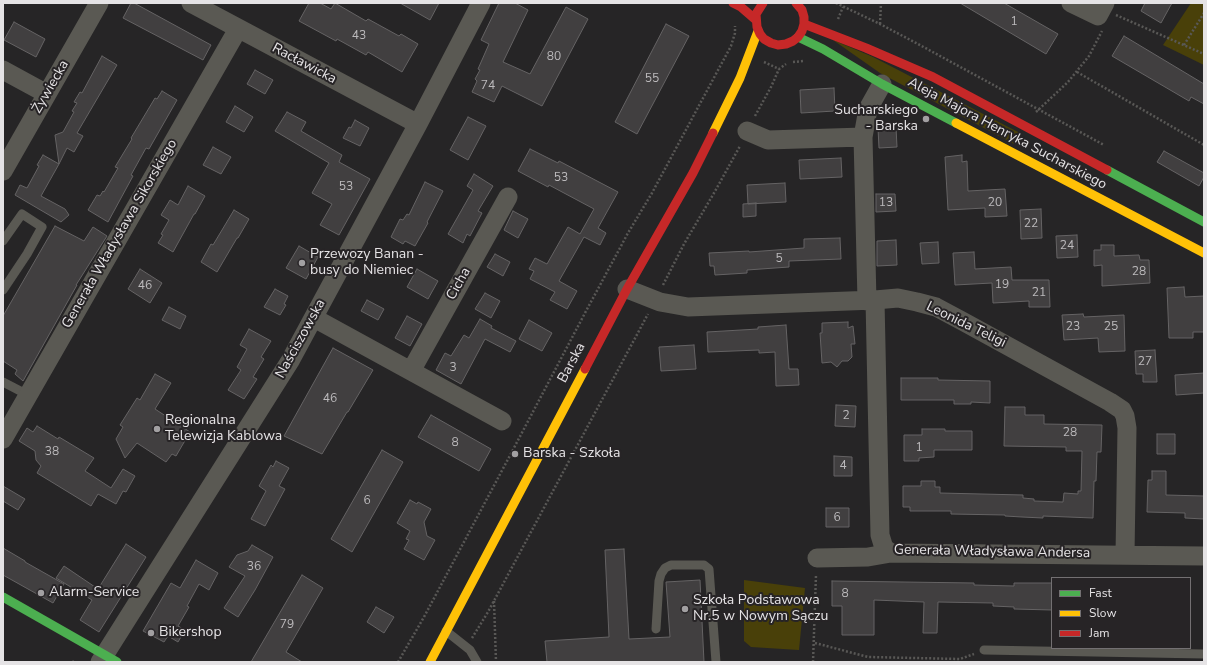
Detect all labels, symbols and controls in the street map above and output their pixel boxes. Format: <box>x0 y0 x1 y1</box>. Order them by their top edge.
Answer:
house number: 1 <box>1010 15 1018 29</box>
house number: 43 <box>352 29 366 43</box>
street label: Racławicka <box>269 40 339 88</box>
house number: 80 <box>547 50 561 64</box>
street label: Żywiecka <box>29 57 73 117</box>
house number: 55 <box>645 72 659 86</box>
street label: Aleja Majora Henryka Sucharskiego <box>905 74 1109 194</box>
house number: 74 <box>481 79 495 93</box>
place label: Sucharskiego - Barska <box>834 103 918 136</box>
marker: Sucharskiego - Barska <box>921 114 931 124</box>
street label: Generała Władysława Sikorskiego <box>59 137 181 331</box>
house number: 53 <box>554 171 568 185</box>
house number: 53 <box>339 180 353 194</box>
house number: 13 <box>879 196 893 210</box>
house number: 20 <box>988 196 1002 210</box>
house number: 22 <box>1024 217 1038 231</box>
house number: 24 <box>1060 239 1074 253</box>
place label: Przewozy Banan - busy do Niemiec <box>310 247 424 280</box>
house number: 5 <box>775 252 783 266</box>
marker: Przewozy Banan - busy do Niemiec <box>297 258 307 268</box>
street label: Cicha <box>443 265 475 303</box>
house number: 28 <box>1132 265 1146 279</box>
house number: 19 <box>995 278 1009 292</box>
house number: 46 <box>138 279 152 293</box>
house number: 21 <box>1032 286 1046 300</box>
street label: Naściszowska <box>272 297 330 381</box>
street label: Leonida Teligi <box>923 298 1009 352</box>
house number: 23 <box>1066 320 1080 334</box>
house number: 25 <box>1104 320 1118 334</box>
street label: Barska <box>555 340 589 386</box>
house number: 27 <box>1138 355 1152 369</box>
house number: 3 <box>449 361 457 375</box>
house number: 46 <box>323 392 337 406</box>
house number: 2 <box>842 409 850 423</box>
place label: Regionalna Telewizja Kablowa <box>165 413 282 446</box>
marker: Regionalna Telewizja Kablowa <box>152 424 162 434</box>
house number: 28 <box>1063 426 1077 440</box>
house number: 8 <box>451 436 459 450</box>
house number: 1 <box>915 441 923 455</box>
house number: 38 <box>45 445 59 459</box>
place label: Barska - Szkoła <box>523 446 620 462</box>
marker: Barska - Szkoła <box>510 449 520 459</box>
house number: 4 <box>839 459 847 473</box>
house number: 6 <box>363 494 371 508</box>
house number: 6 <box>833 511 841 525</box>
street label: Generała Władysława Andersa <box>894 542 1090 562</box>
house number: 36 <box>247 560 261 574</box>
legend <box>1051 577 1191 649</box>
place label: Alarm-Service <box>49 585 139 601</box>
text: Fast <box>1089 585 1112 601</box>
house number: 8 <box>841 587 849 601</box>
marker: Alarm-Service <box>36 588 46 598</box>
place label: Szkoła Podstawowa Nr.5 w Nowym Sączu <box>693 593 828 626</box>
marker: Szkoła Podstawowa Nr.5 w Nowym Sączu <box>680 604 690 614</box>
text: Slow <box>1089 605 1117 621</box>
house number: 79 <box>280 618 294 632</box>
place label: Bikershop <box>159 625 222 641</box>
text: Jam <box>1089 625 1110 641</box>
marker: Bikershop <box>146 628 156 638</box>

